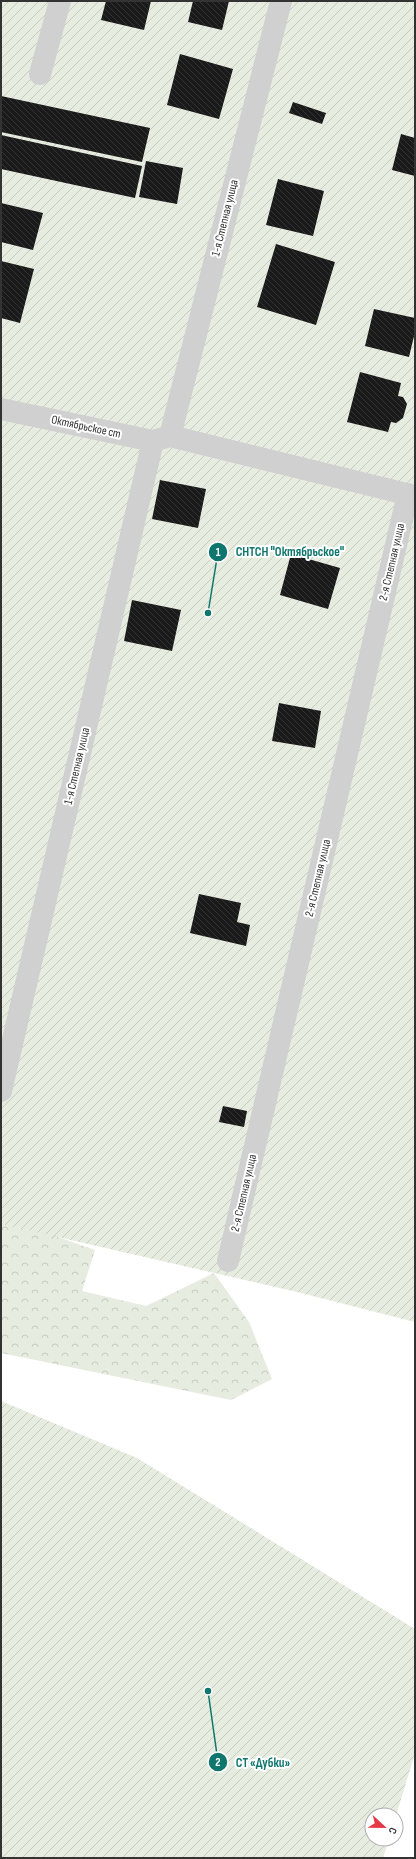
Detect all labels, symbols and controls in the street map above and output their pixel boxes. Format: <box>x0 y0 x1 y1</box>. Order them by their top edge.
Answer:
street label: 1-я Степная улица <box>208 178 242 258</box>
street label: Октябрьское ст <box>50 412 122 442</box>
street label: 2-я Степная улица <box>376 521 408 602</box>
callout: СНТСН "Октябрьское" <box>208 539 353 564</box>
text: СНТСН "Октябрьское" <box>236 544 344 560</box>
text: 1 <box>216 545 221 560</box>
street label: 1-я Степная улица <box>61 726 93 806</box>
street label: 2-я Степная улица <box>302 837 334 918</box>
street label: 2-я Степная улица <box>228 1152 260 1233</box>
callout: СТ «Дубки» <box>208 1750 298 1775</box>
text: 2 <box>215 1755 221 1770</box>
text: СТ «Дубки» <box>236 1755 291 1771</box>
north arrow <box>364 1807 404 1847</box>
text: С <box>386 1826 400 1836</box>

